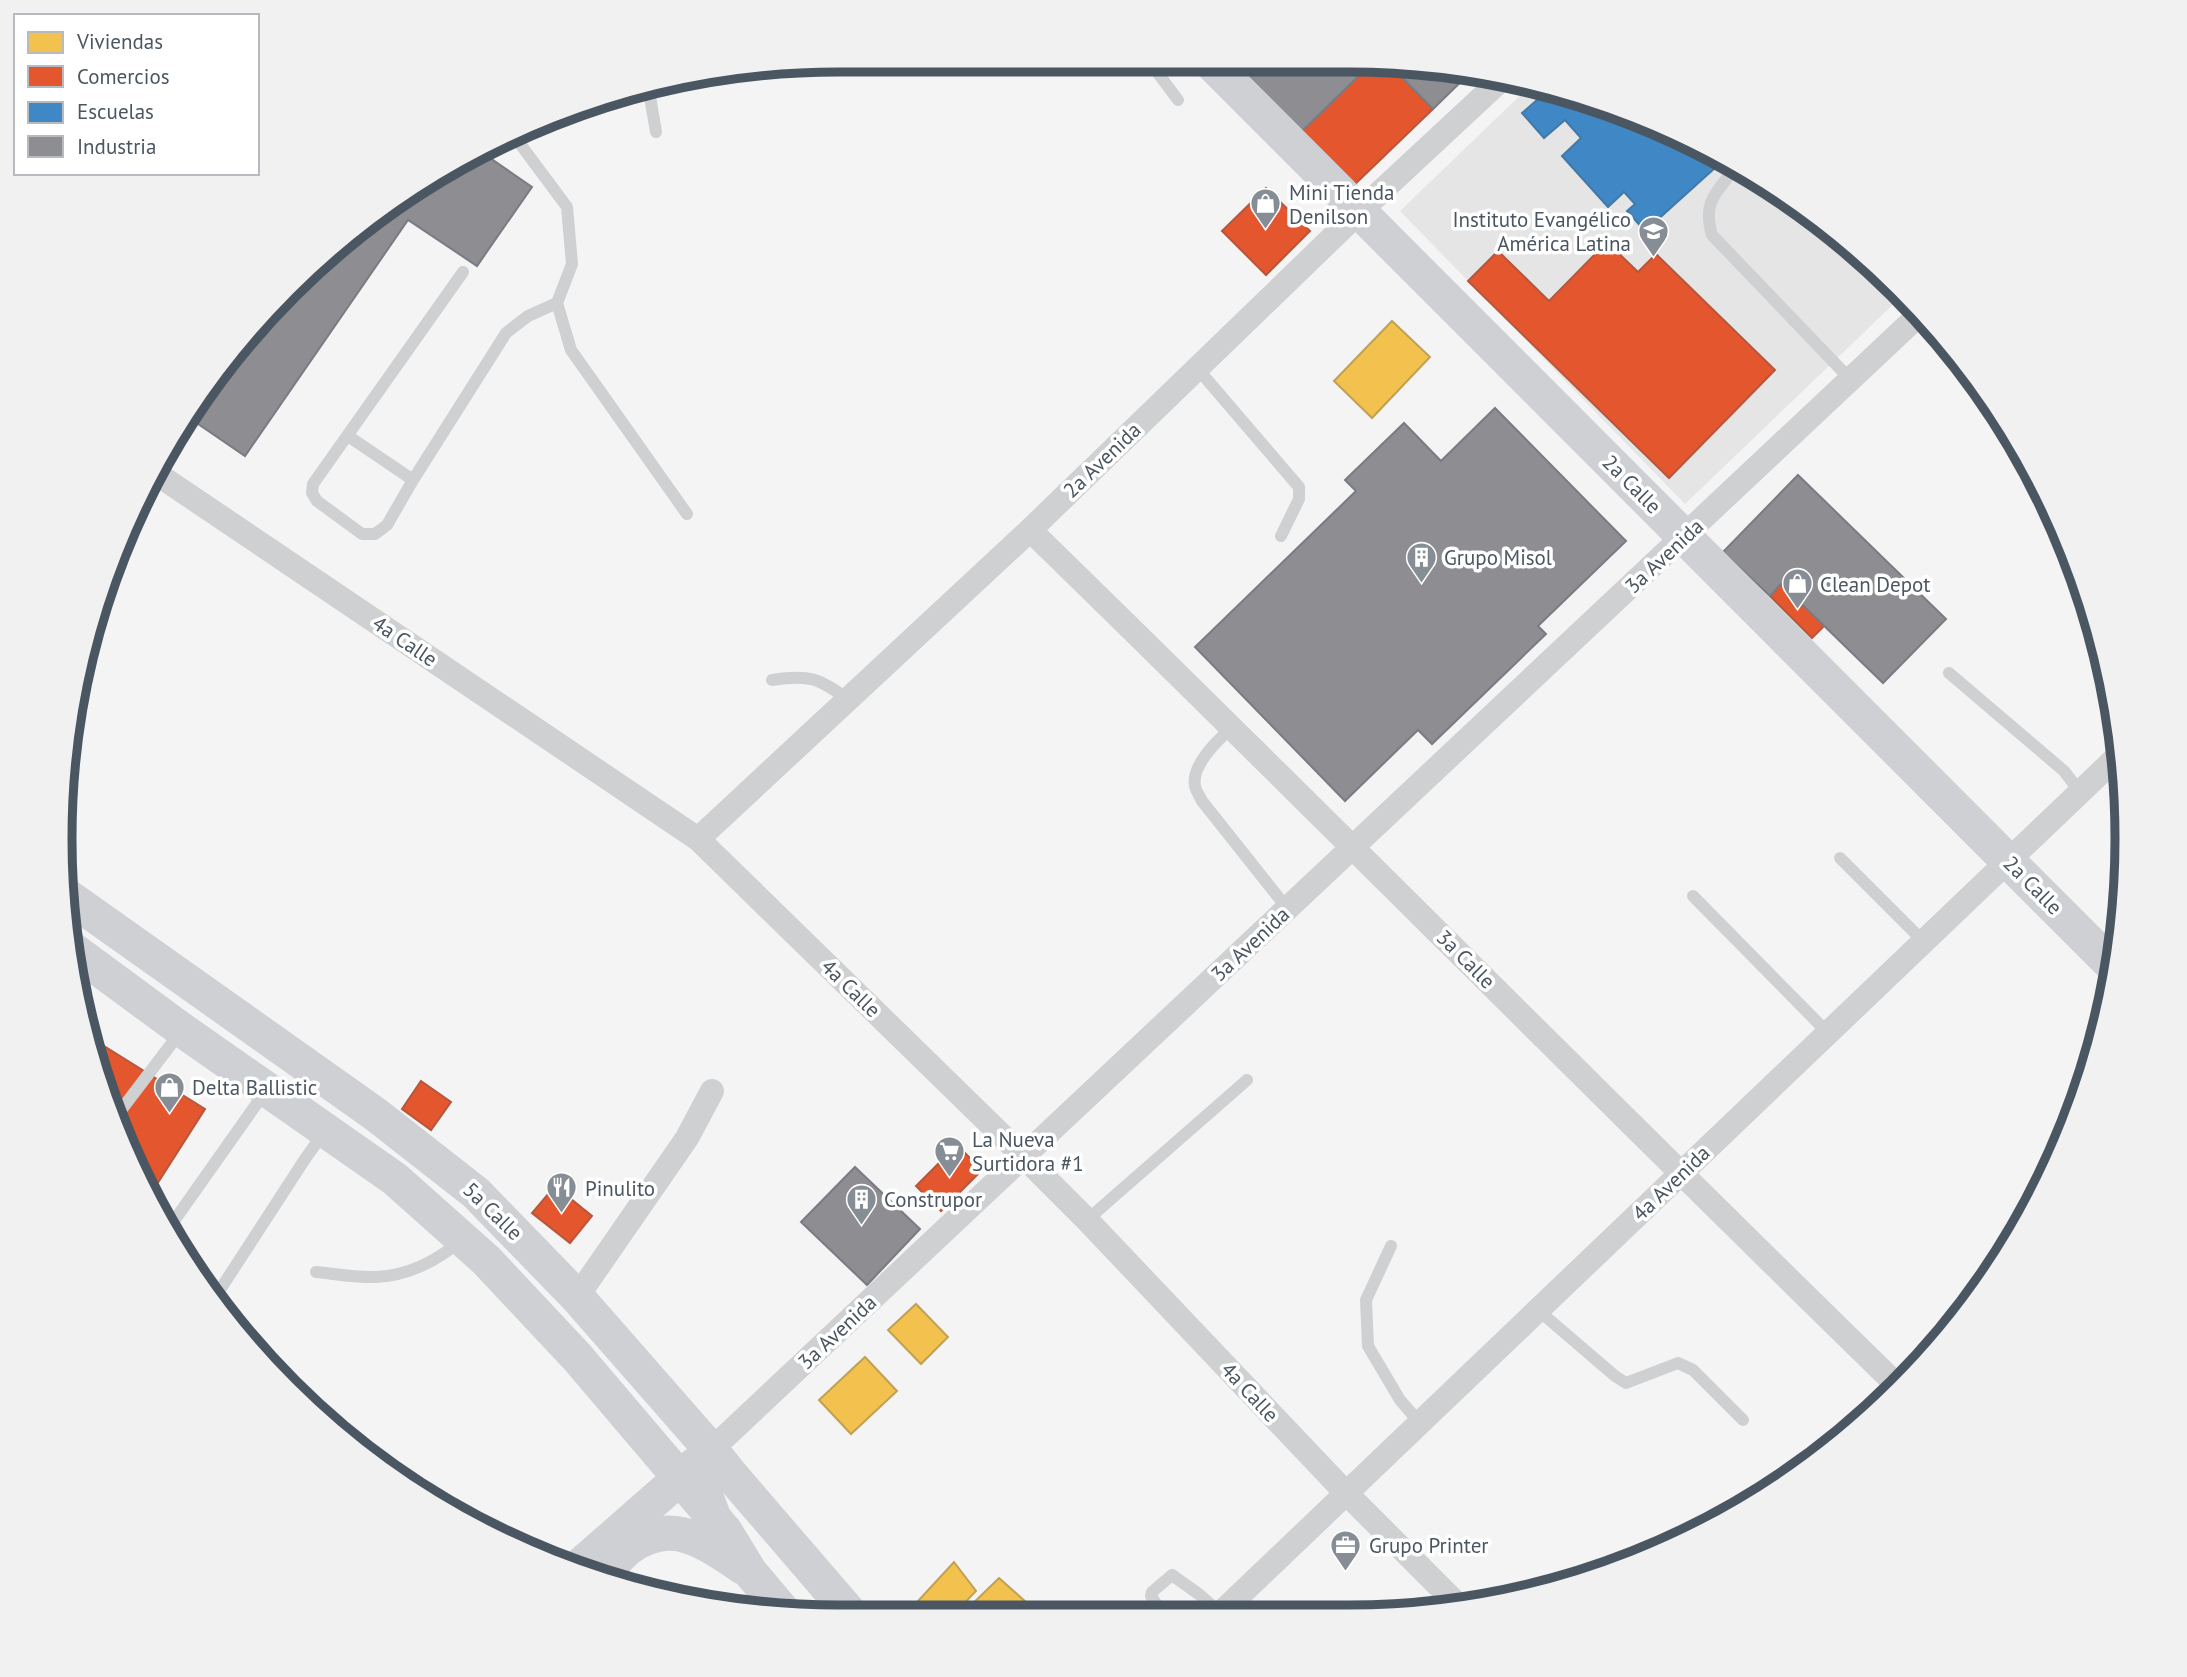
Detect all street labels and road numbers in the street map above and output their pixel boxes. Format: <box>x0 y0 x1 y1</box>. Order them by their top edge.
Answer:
street label: 2a Avenida <box>1057 416 1147 504</box>
street label: 2a Calle <box>1597 449 1667 519</box>
street label: 3a Avenida <box>1619 513 1709 599</box>
street label: 4a Calle <box>367 610 443 672</box>
street label: 2a Calle <box>1998 850 2068 920</box>
street label: 3a Avenida <box>1205 901 1295 987</box>
street label: 3a Calle <box>1431 924 1501 994</box>
street label: 4a Calle <box>816 953 886 1023</box>
street label: 4a Avenida <box>1626 1139 1716 1227</box>
street label: 5a Calle <box>458 1176 528 1246</box>
street label: 3a Avenida <box>792 1289 882 1375</box>
street label: 4a Calle <box>1215 1356 1285 1428</box>

